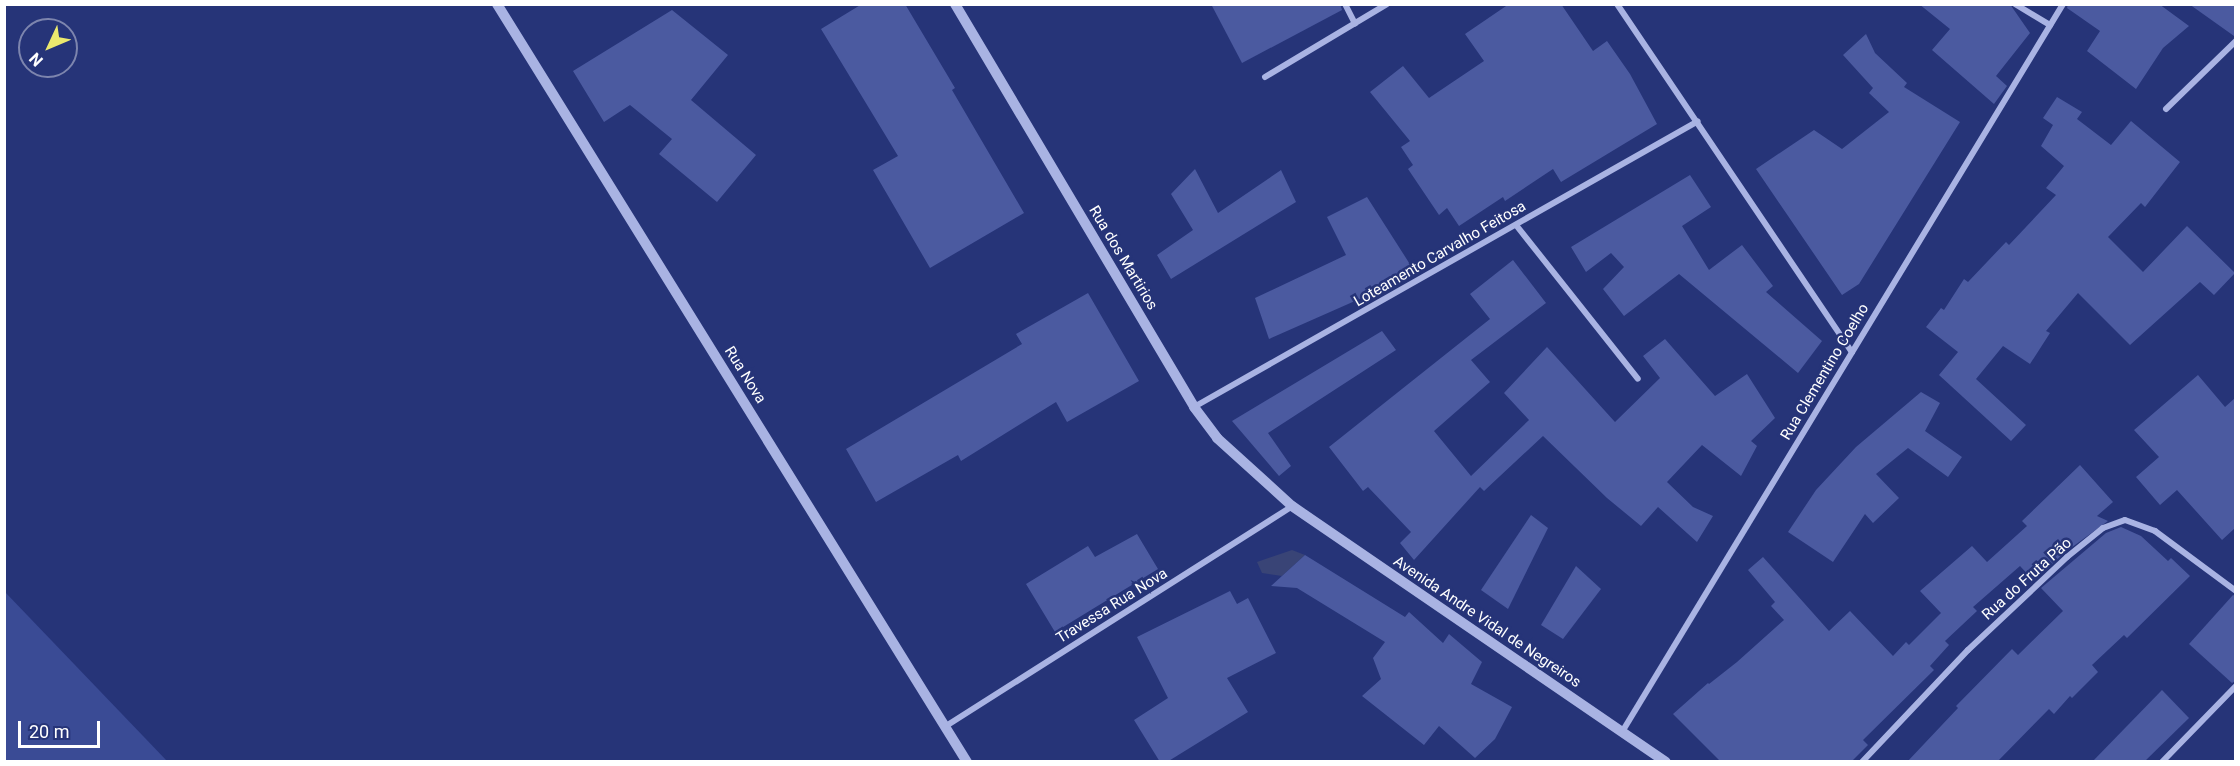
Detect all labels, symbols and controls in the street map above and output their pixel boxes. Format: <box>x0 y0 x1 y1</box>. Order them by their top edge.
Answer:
north arrow <box>18 18 78 78</box>
text: N <box>25 49 47 70</box>
street label: Loteamento Carvalho Feitosa <box>1351 197 1529 311</box>
street label: Rua dos Martirios <box>1085 203 1161 313</box>
street label: Rua Clementino Coelho <box>1777 301 1873 443</box>
street label: Rua Nova <box>720 343 770 407</box>
street label: Rua do Fruta Pão <box>1978 534 2076 624</box>
street label: Avenida Andre Vidal de Negreiros <box>1390 552 1584 692</box>
street label: Travessa Rua Nova <box>1053 565 1171 647</box>
scale bar <box>21 709 104 747</box>
text: 20 m <box>29 721 69 742</box>

